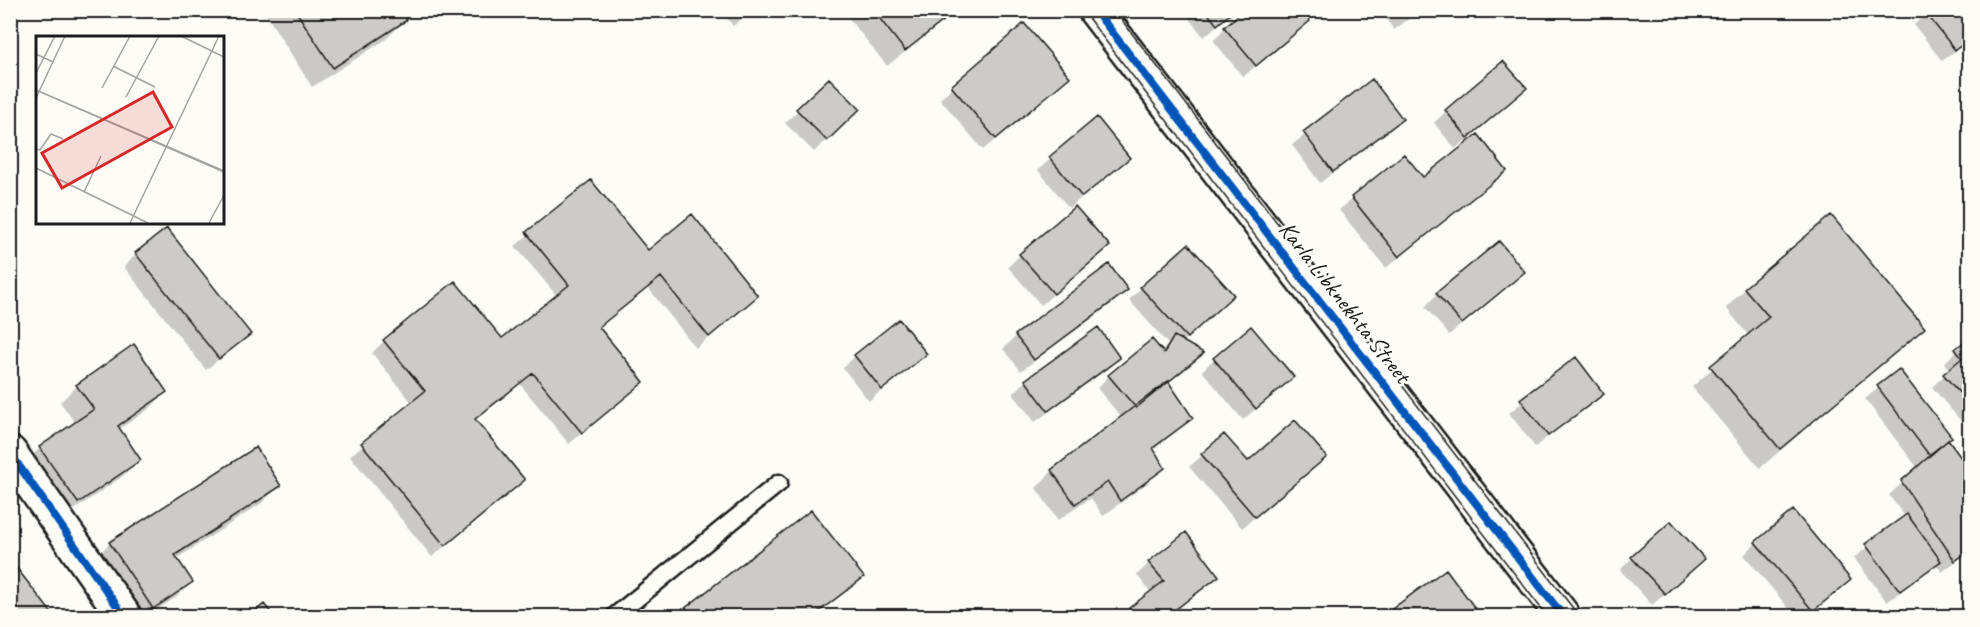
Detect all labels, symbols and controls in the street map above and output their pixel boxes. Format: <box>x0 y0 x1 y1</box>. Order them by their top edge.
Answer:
inset map <box>36 36 224 224</box>
street label: Karla Libknekhta Street <box>1272 215 1419 391</box>

